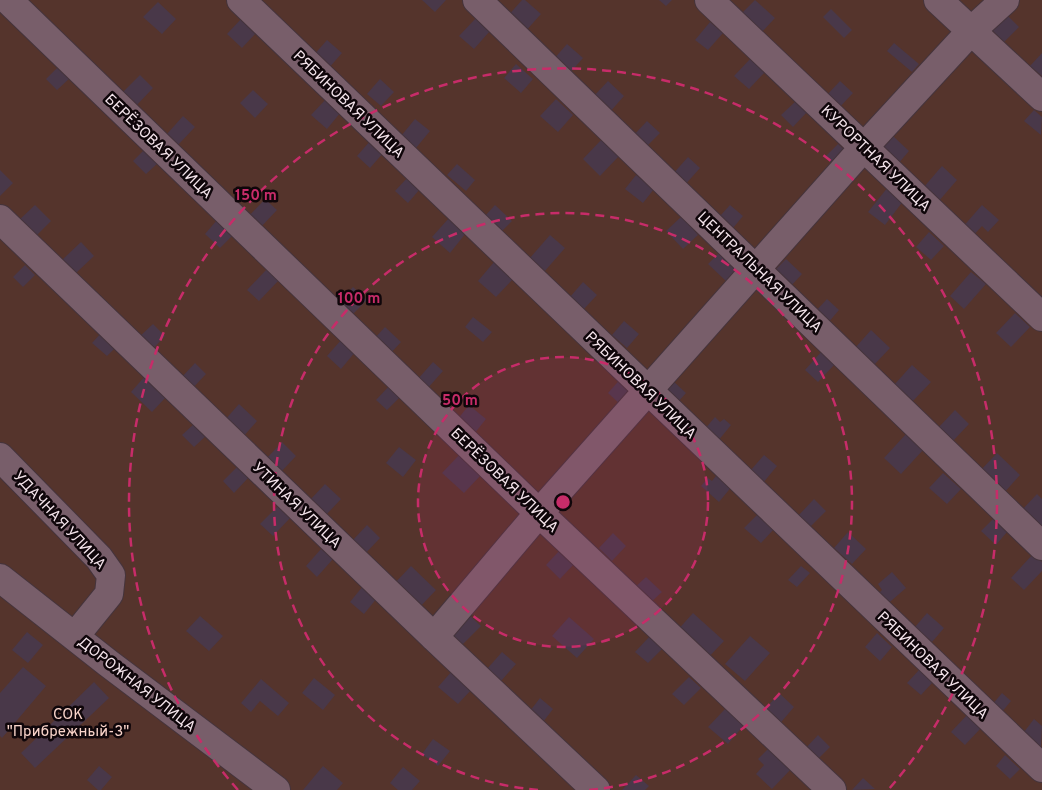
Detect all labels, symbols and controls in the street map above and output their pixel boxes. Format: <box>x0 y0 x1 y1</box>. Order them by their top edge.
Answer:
street label: РЯБИНОВАЯ УЛИЦА <box>288 47 408 163</box>
street label: БЕРЁЗОВАЯ УЛИЦА <box>100 90 217 204</box>
street label: КУРОРТНАЯ УЛИЦА <box>816 102 934 216</box>
text: 150 m <box>235 187 277 206</box>
street label: ЦЕНТРАЛЬНАЯ УЛИЦА <box>693 209 825 338</box>
text: 100 m <box>338 290 380 309</box>
street label: РЯБИНОВАЯ УЛИЦА <box>580 328 700 444</box>
text: 50 m <box>442 392 478 411</box>
street label: БЕРЁЗОВАЯ УЛИЦА <box>446 424 563 538</box>
street label: УТИНАЯ УЛИЦА <box>248 459 344 553</box>
street label: УДАЧНАЯ УЛИЦА <box>8 468 110 574</box>
centre of rings <box>554 493 572 511</box>
street label: РЯБИНОВАЯ УЛИЦА <box>872 608 992 724</box>
street label: ДОРОЖНАЯ УЛИЦА <box>73 633 199 737</box>
park label: СОК "Прибрежный-3" <box>7 706 129 742</box>

